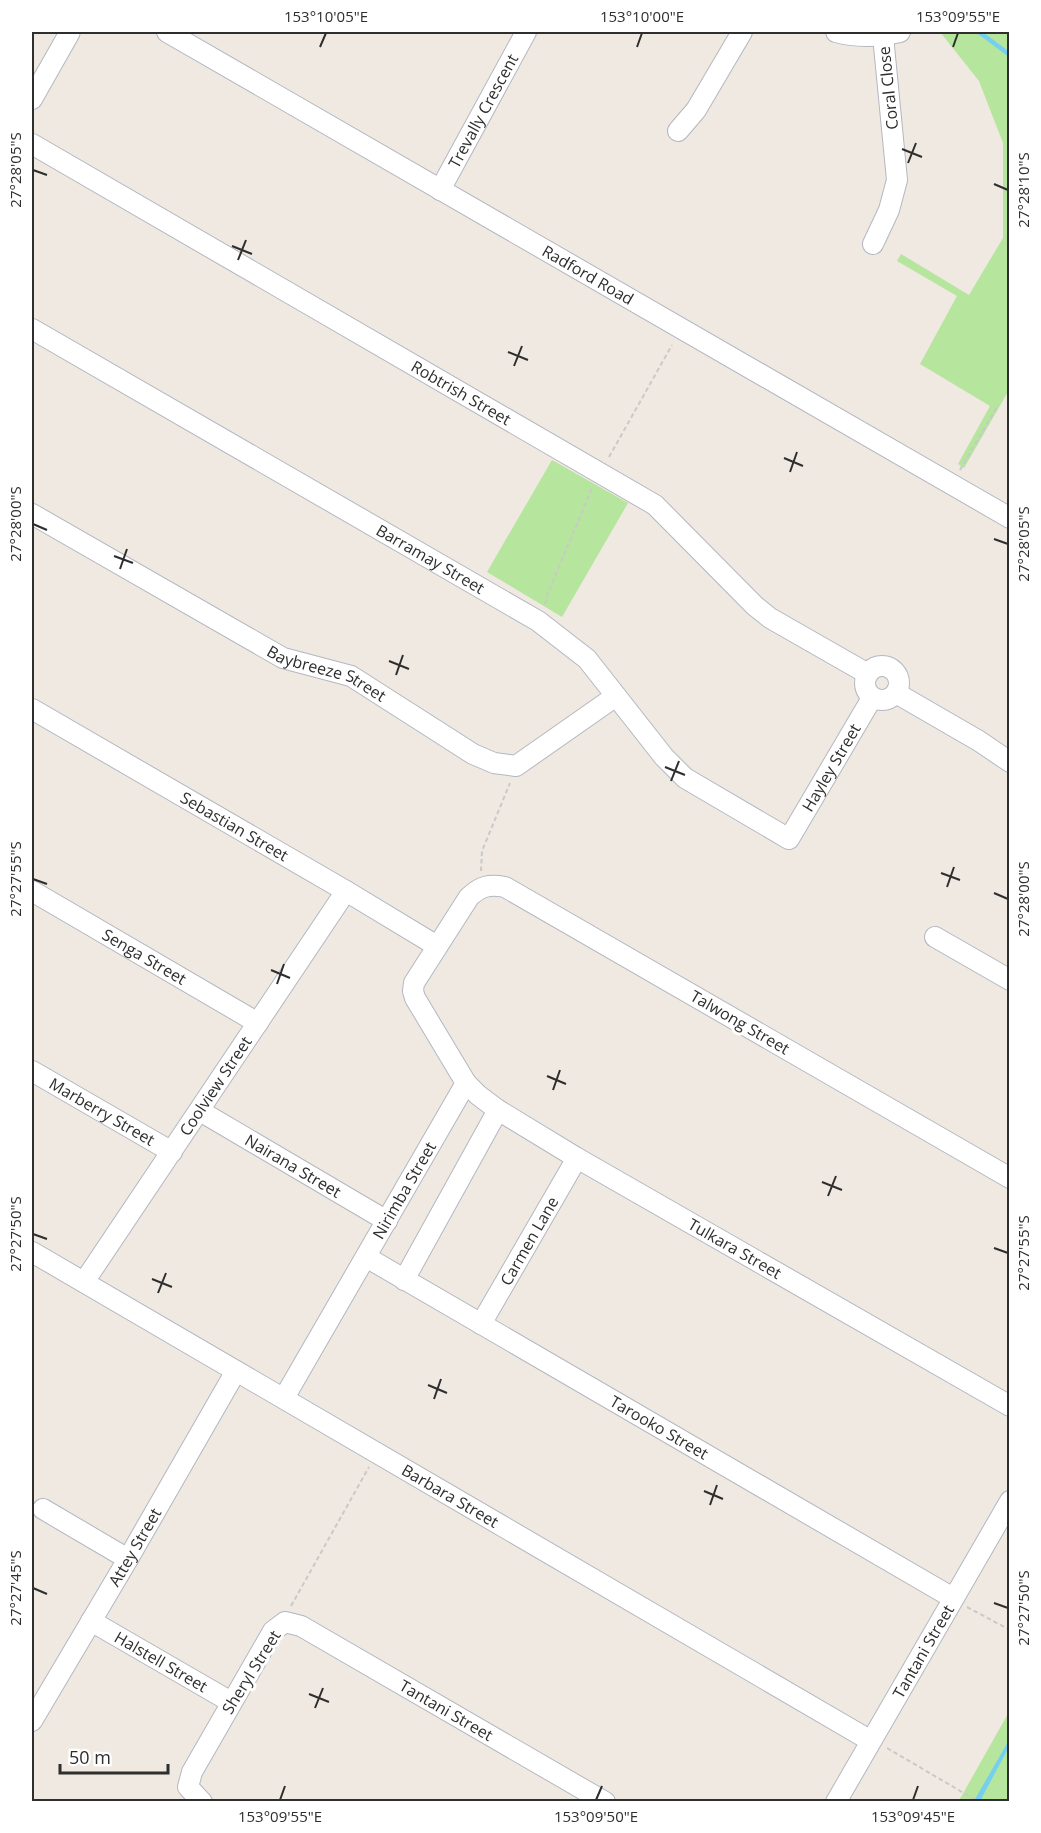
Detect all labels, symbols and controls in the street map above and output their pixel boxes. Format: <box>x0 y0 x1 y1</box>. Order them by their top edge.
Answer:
text: 153°10'05"E <box>284 6 368 26</box>
text: 153°10'00"E <box>600 6 684 26</box>
text: 153°09'55"E <box>916 6 1000 26</box>
street label: Coral Close <box>873 45 903 131</box>
street label: Trevally Crescent <box>443 50 523 172</box>
text: 27°28'05"S <box>5 132 25 208</box>
text: 27°28'10"S <box>1013 152 1033 228</box>
street label: Radford Road <box>538 240 638 310</box>
street label: Robtrish Street <box>407 355 515 430</box>
text: 27°28'00"S <box>5 486 25 562</box>
text: 27°28'05"S <box>1013 506 1033 582</box>
street label: Barramay Street <box>372 519 489 599</box>
street label: Baybreeze Street <box>263 640 391 707</box>
street label: Hayley Street <box>797 719 866 816</box>
street label: Sebastian Street <box>176 786 293 866</box>
text: 27°27'55"S <box>5 841 25 917</box>
text: 27°28'00"S <box>1013 861 1033 937</box>
street label: Senga Street <box>98 923 191 990</box>
street label: Talwong Street <box>686 985 794 1059</box>
street label: Coolview Street <box>174 1032 257 1140</box>
street label: Marberry Street <box>45 1072 159 1151</box>
street label: Nairana Street <box>241 1129 345 1203</box>
street label: Nirimba Street <box>367 1137 441 1243</box>
street label: Carmen Lane <box>495 1192 563 1289</box>
text: 27°27'50"S <box>5 1196 25 1272</box>
street label: Tulkara Street <box>684 1213 786 1284</box>
text: 27°27'55"S <box>1013 1215 1033 1291</box>
street label: Tarooko Street <box>606 1390 713 1465</box>
street label: Barbara Street <box>398 1459 503 1533</box>
street label: Attey Street <box>103 1504 166 1590</box>
text: 27°27'45"S <box>5 1550 25 1626</box>
text: 27°27'50"S <box>1013 1570 1033 1646</box>
street label: Tantani Street <box>887 1600 959 1702</box>
street label: Halstell Street <box>111 1626 212 1697</box>
street label: Sheryl Street <box>216 1626 286 1718</box>
street label: Tantani Street <box>395 1674 497 1746</box>
scale bar <box>60 1737 168 1775</box>
text: 50 m <box>69 1745 111 1769</box>
text: 153°09'55"E <box>238 1806 322 1826</box>
text: 153°09'50"E <box>554 1806 638 1826</box>
text: 153°09'45"E <box>871 1806 955 1826</box>

